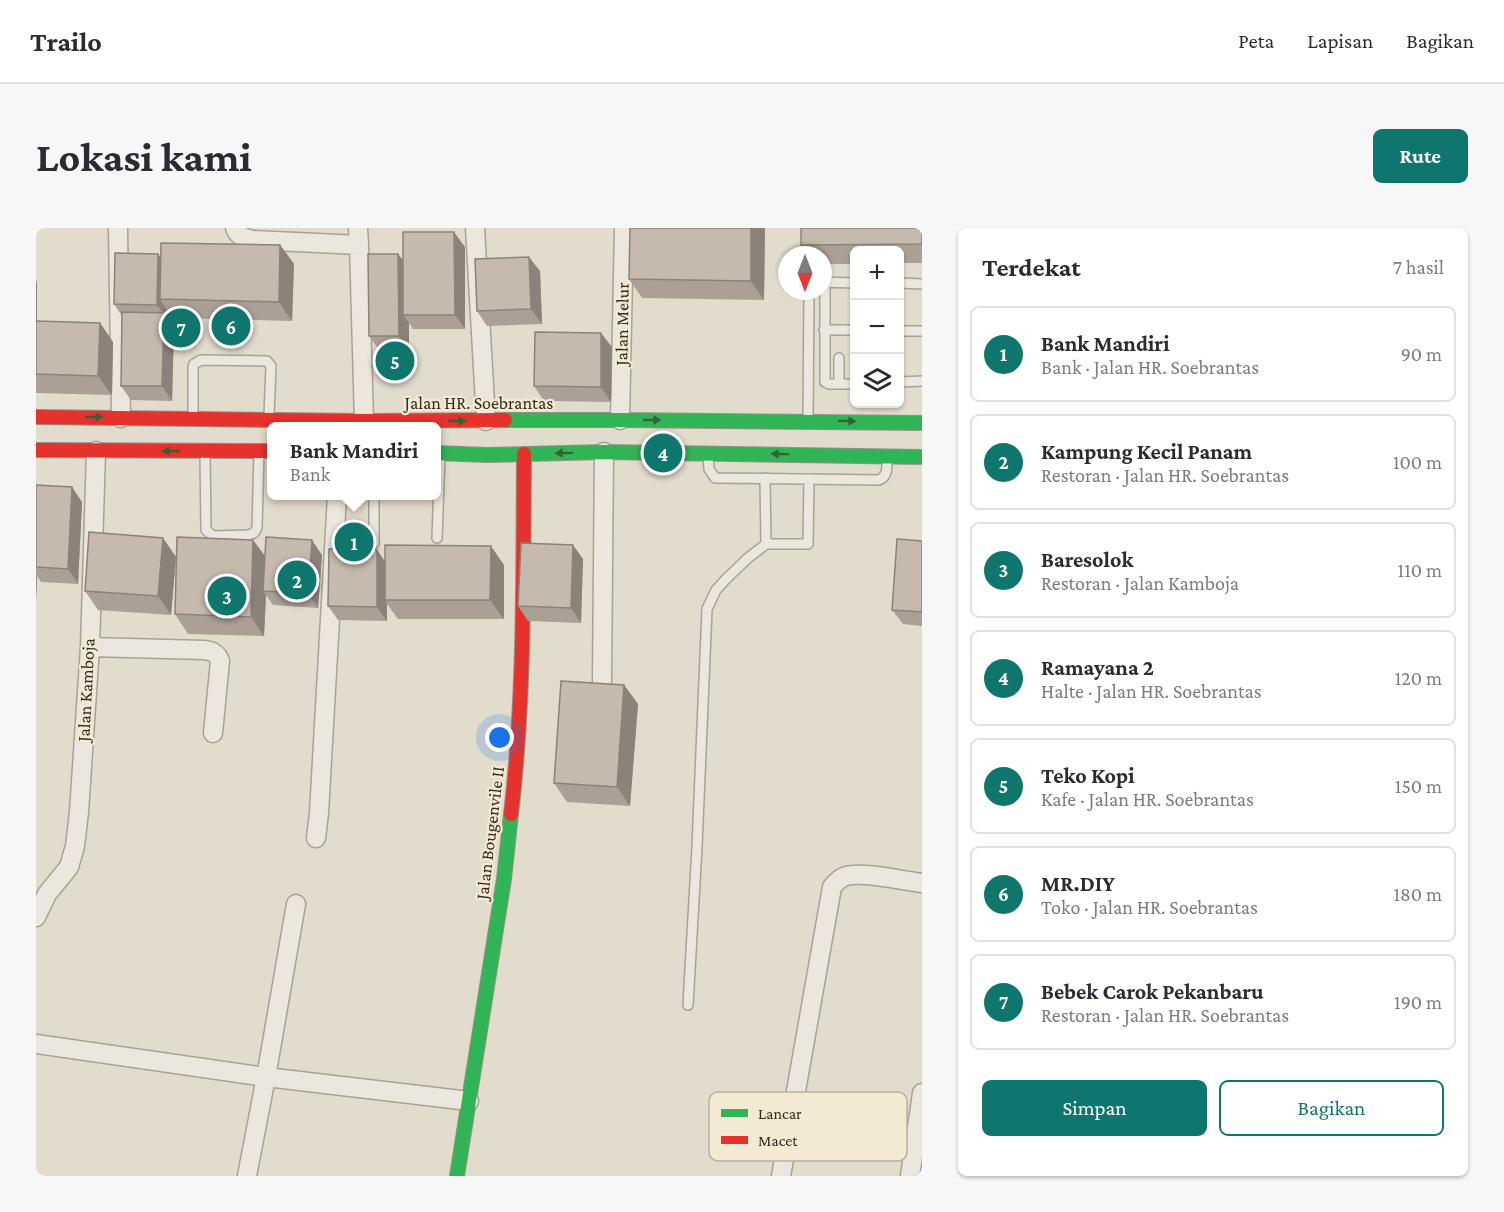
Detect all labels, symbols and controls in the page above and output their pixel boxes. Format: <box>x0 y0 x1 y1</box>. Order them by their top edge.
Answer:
text: Trailo <box>30 26 102 57</box>
text: Peta <box>1238 29 1274 53</box>
text: Lapisan <box>1307 29 1373 53</box>
text: Bagikan <box>1406 29 1474 53</box>
button: Rute <box>1373 129 1468 183</box>
text: Lokasi kami <box>36 133 252 180</box>
north arrow <box>778 246 832 300</box>
map controls <box>850 246 904 408</box>
button: + <box>850 246 904 300</box>
text: Terdekat <box>982 253 1081 282</box>
text: 7 hasil <box>1393 256 1444 278</box>
street label: Jalan Melur <box>611 282 633 368</box>
button: − <box>850 300 904 354</box>
pin: 6 <box>212 304 250 348</box>
pin: 7 <box>162 306 200 350</box>
text: Bank Mandiri <box>1041 331 1170 356</box>
pin: 5 <box>376 338 414 384</box>
text: 1 <box>1000 343 1007 365</box>
text: 90 m <box>1401 343 1442 365</box>
button: layers <box>850 354 904 408</box>
text: Bank · Jalan HR. Soebrantas <box>1041 356 1259 378</box>
street label: Jalan HR. Soebrantas <box>403 393 553 413</box>
one-way arrow <box>85 412 104 422</box>
one-way arrow <box>643 415 662 425</box>
one-way arrow <box>448 416 467 426</box>
one-way arrow <box>838 417 857 426</box>
popup <box>267 422 441 500</box>
pin: 4 <box>644 430 682 476</box>
text: Bank Mandiri <box>290 438 418 463</box>
text: Kampung Kecil Panam <box>1041 439 1252 464</box>
one-way arrow <box>162 446 181 456</box>
one-way arrow <box>554 449 573 458</box>
one-way arrow <box>770 449 789 459</box>
text: 2 <box>998 451 1009 473</box>
text: 100 m <box>1393 451 1442 473</box>
text: Bank <box>290 463 330 485</box>
text: Restoran · Jalan HR. Soebrantas <box>1041 464 1289 486</box>
pin: 1 <box>334 520 374 564</box>
text: Baresolok <box>1041 547 1133 572</box>
pin: 2 <box>278 558 316 602</box>
text: 3 <box>999 559 1008 581</box>
text: 110 m <box>1398 559 1442 581</box>
text: Restoran · Jalan Kamboja <box>1041 572 1239 594</box>
pin: 3 <box>208 574 246 619</box>
street label: Jalan Kamboja <box>73 638 100 744</box>
text: Ramayana 2 <box>1041 655 1154 680</box>
text: 4 <box>998 667 1009 689</box>
text: 120 m <box>1395 667 1442 689</box>
text: Halte · Jalan HR. Soebrantas <box>1041 680 1262 702</box>
your location <box>485 723 514 752</box>
text: Teko Kopi <box>1041 763 1135 788</box>
street label: Jalan Bougenvile II <box>472 765 508 903</box>
text: 5 <box>999 775 1008 797</box>
text: 150 m <box>1395 775 1442 797</box>
text: Kafe · Jalan HR. Soebrantas <box>1041 788 1254 810</box>
text: MR.DIY <box>1041 871 1115 896</box>
text: 6 <box>998 883 1009 905</box>
text: 180 m <box>1393 883 1442 905</box>
text: Toko · Jalan HR. Soebrantas <box>1041 896 1258 918</box>
text: Bebek Carok Pekanbaru <box>1041 979 1263 1004</box>
text: 7 <box>999 991 1008 1013</box>
text: 190 m <box>1394 991 1442 1013</box>
text: Restoran · Jalan HR. Soebrantas <box>1041 1004 1289 1026</box>
button: Simpan <box>982 1080 1207 1136</box>
button: Bagikan <box>1219 1080 1444 1136</box>
legend <box>709 1092 907 1161</box>
text: Lancar <box>758 1105 802 1122</box>
text: Macet <box>758 1132 798 1149</box>

